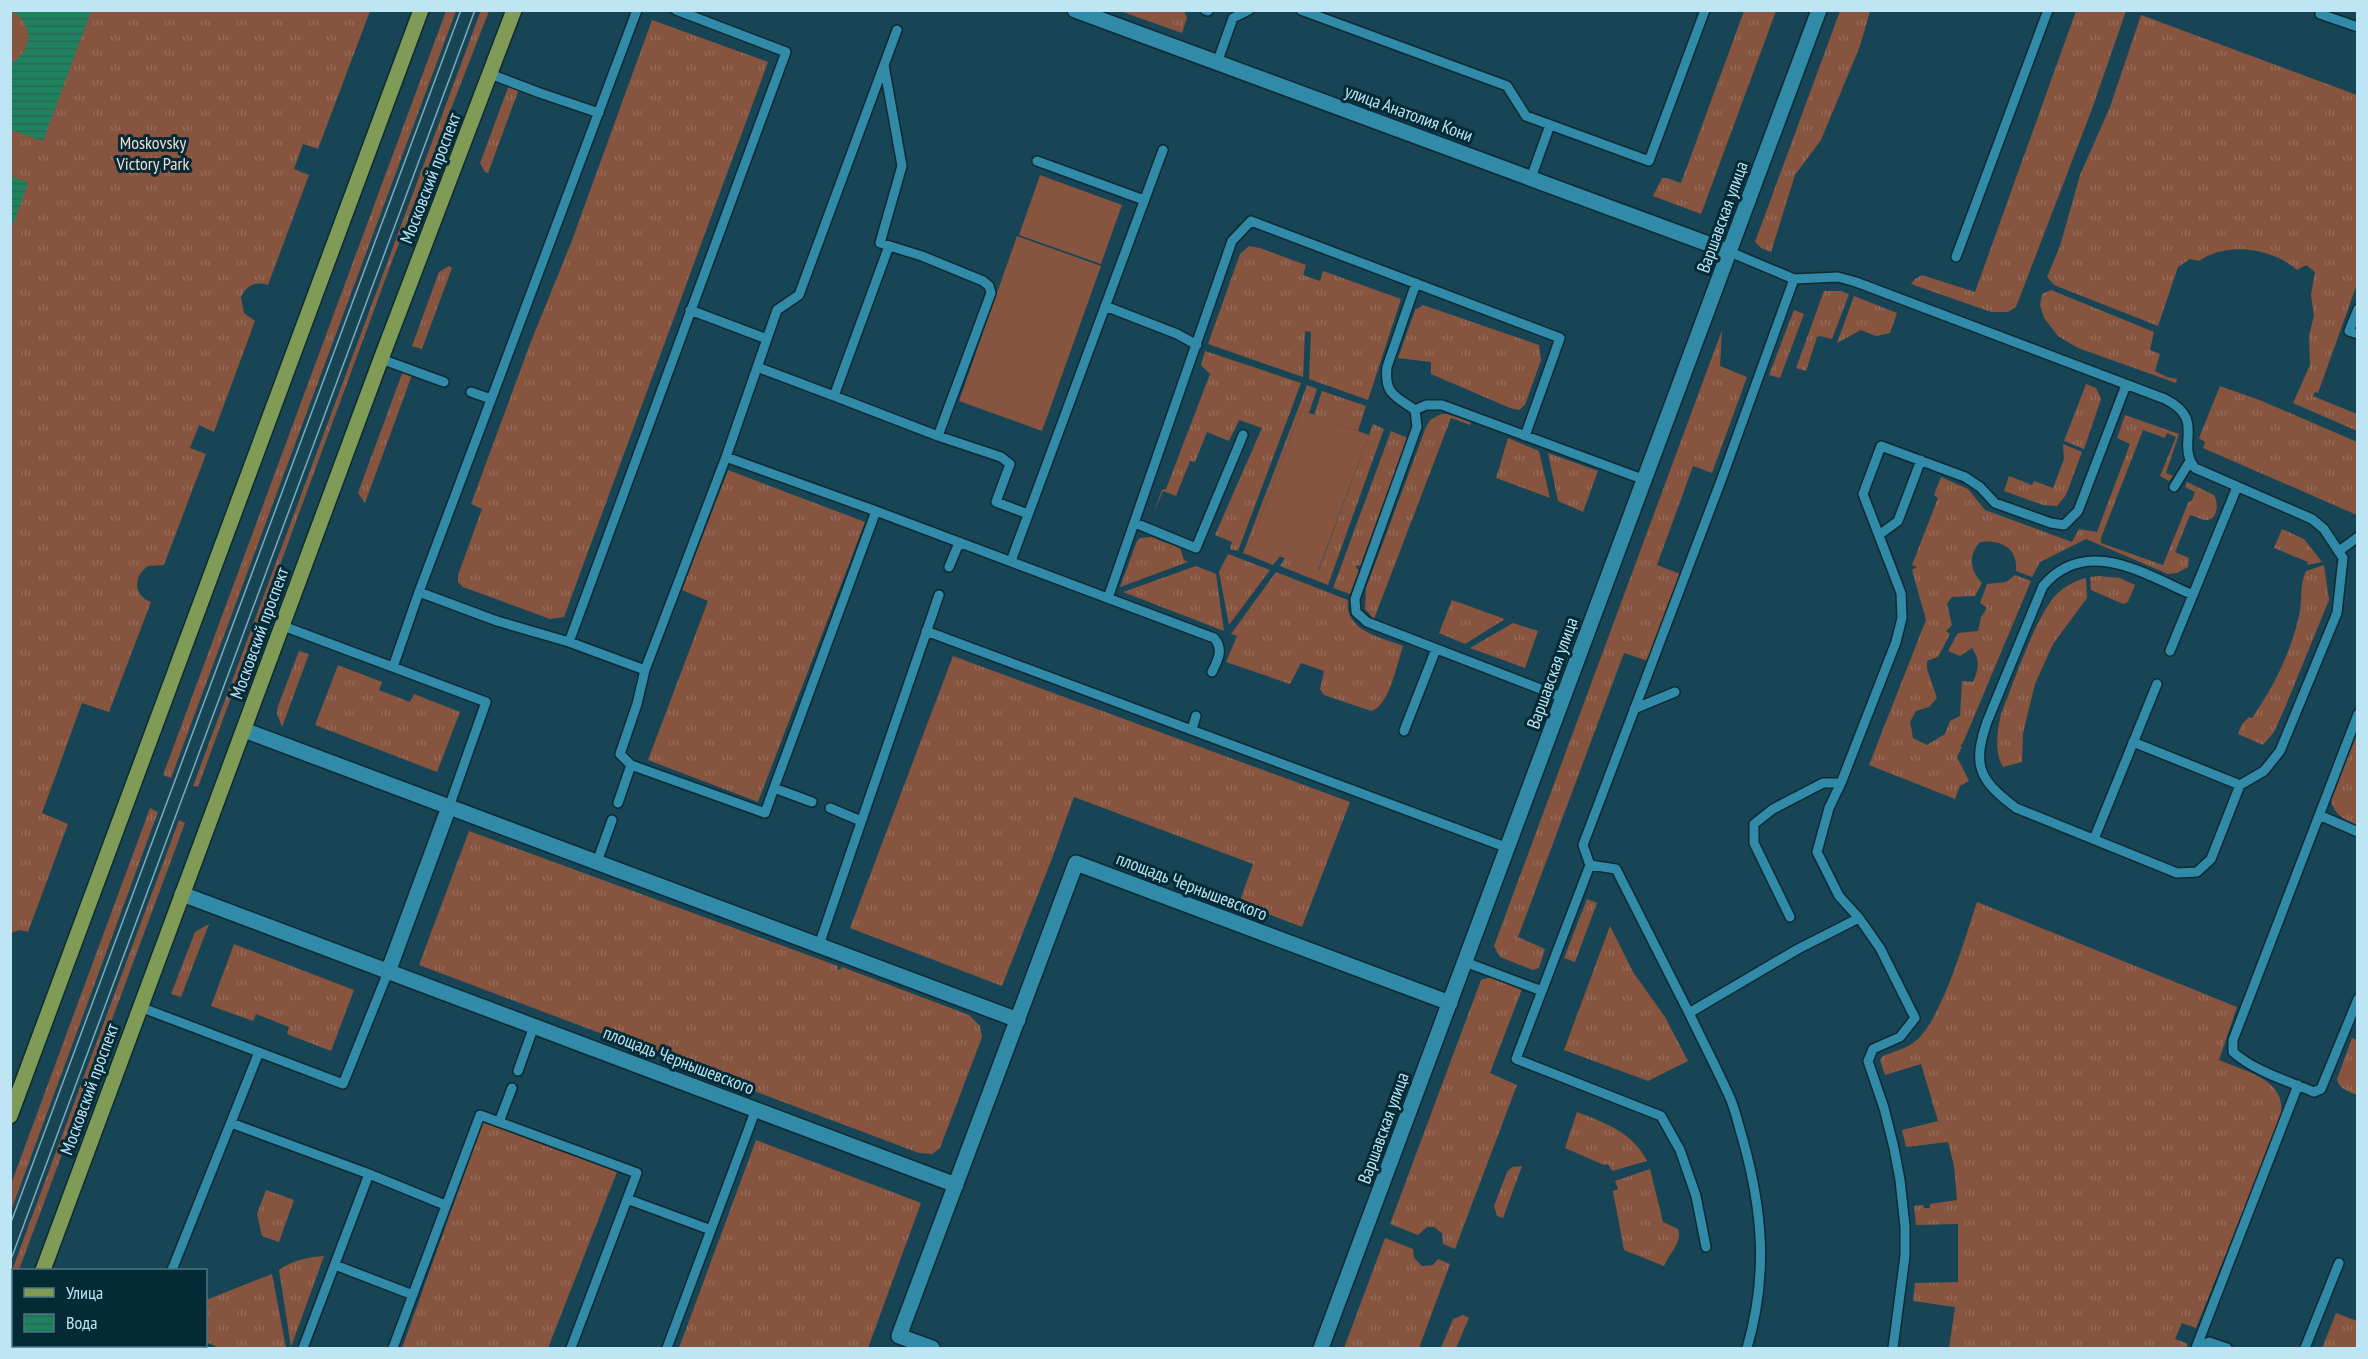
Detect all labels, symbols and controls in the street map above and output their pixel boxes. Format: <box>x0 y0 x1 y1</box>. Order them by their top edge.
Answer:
street label: улица Анатолия Кони <box>1342 79 1476 147</box>
street label: Московский проспект <box>395 109 466 247</box>
park label: Moskovsky Victory Park <box>116 131 189 175</box>
street label: Варшавская улица <box>1691 158 1753 276</box>
street label: Московский проспект <box>225 564 294 702</box>
street label: Варшавская улица <box>1521 614 1583 732</box>
street label: площадь Чернышевского <box>1113 847 1271 925</box>
street label: Московский проспект <box>55 1020 124 1158</box>
street label: площадь Чернышевского <box>600 1021 758 1099</box>
street label: Варшавская улица <box>1352 1069 1414 1187</box>
legend <box>12 1269 207 1347</box>
text: Улица <box>66 1281 103 1304</box>
text: Вода <box>66 1311 97 1334</box>

